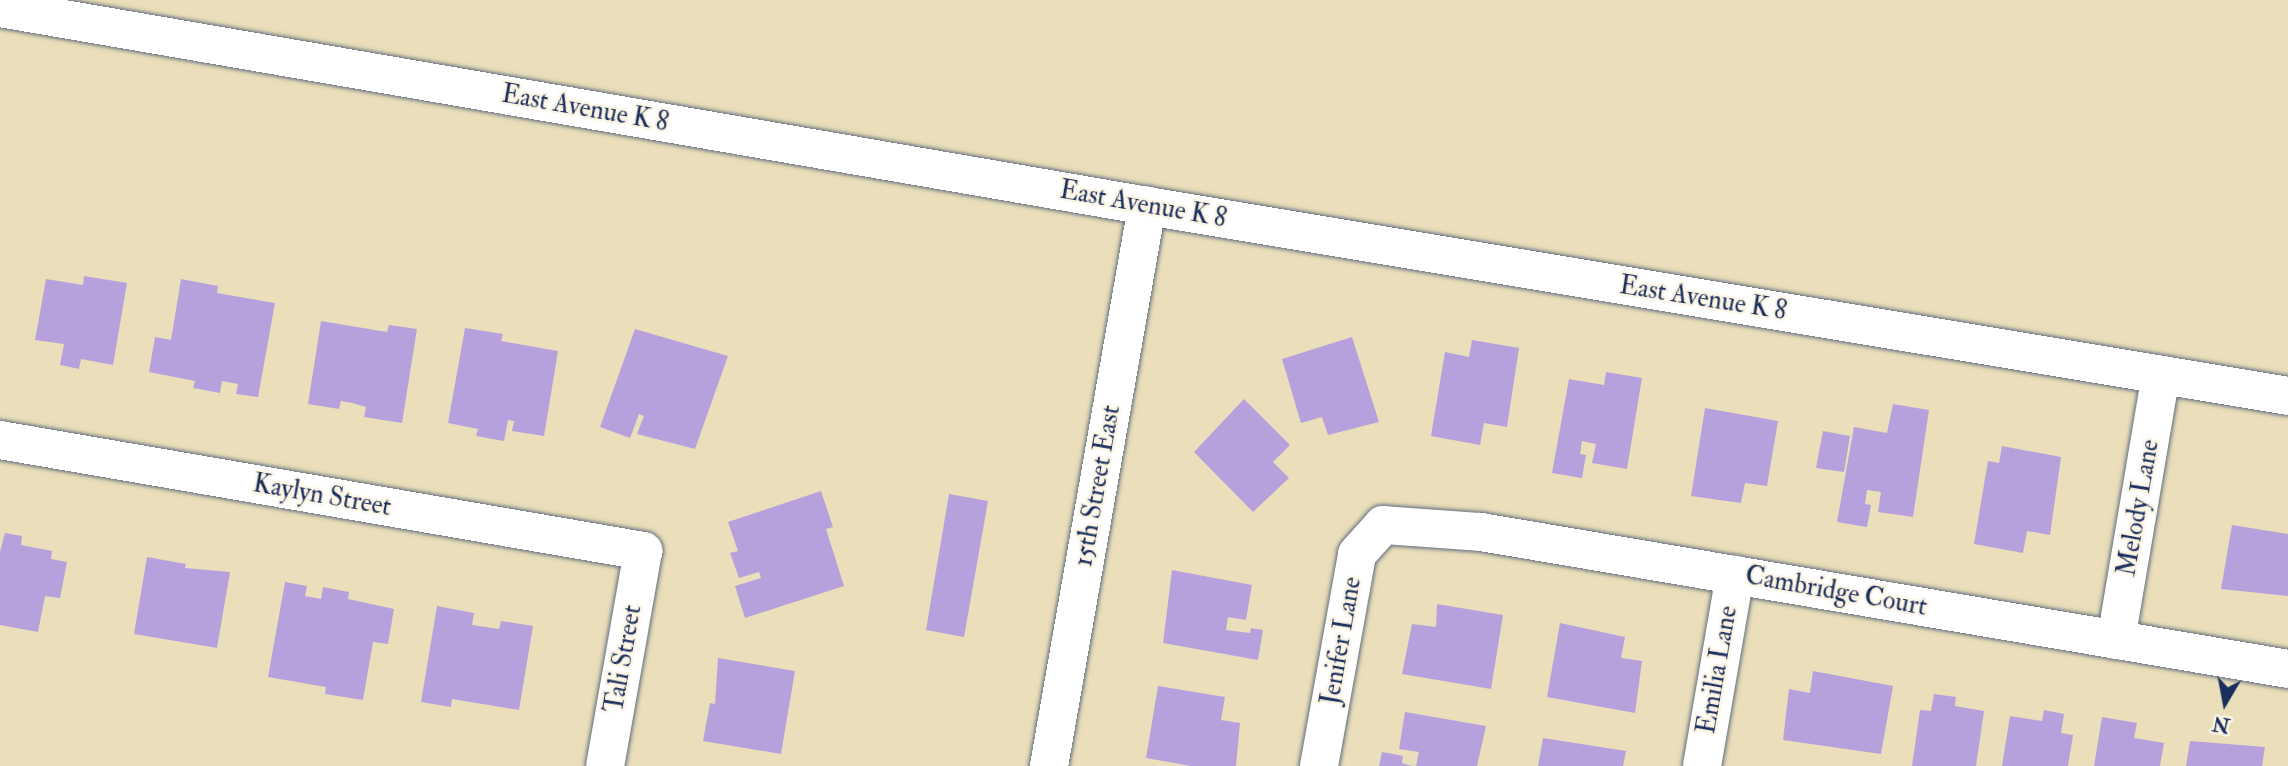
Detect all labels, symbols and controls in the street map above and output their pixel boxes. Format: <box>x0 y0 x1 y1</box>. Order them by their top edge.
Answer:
street label: East Avenue K 8 <box>499 79 671 139</box>
street label: East Avenue K 8 <box>1057 175 1229 235</box>
street label: East Avenue K 8 <box>1617 270 1789 328</box>
street label: 15th Street East <box>1068 403 1128 569</box>
street label: Melody Lane <box>2112 437 2166 579</box>
street label: Kaylyn Street <box>251 469 393 523</box>
street label: Cambridge Court <box>1743 561 1929 623</box>
street label: Jenifer Lane <box>1315 575 1369 707</box>
street label: Tali Street <box>599 603 649 715</box>
street label: Emilia Lane <box>1691 604 1745 736</box>
north arrow <box>2190 668 2260 738</box>
text: N <box>2211 710 2232 737</box>

